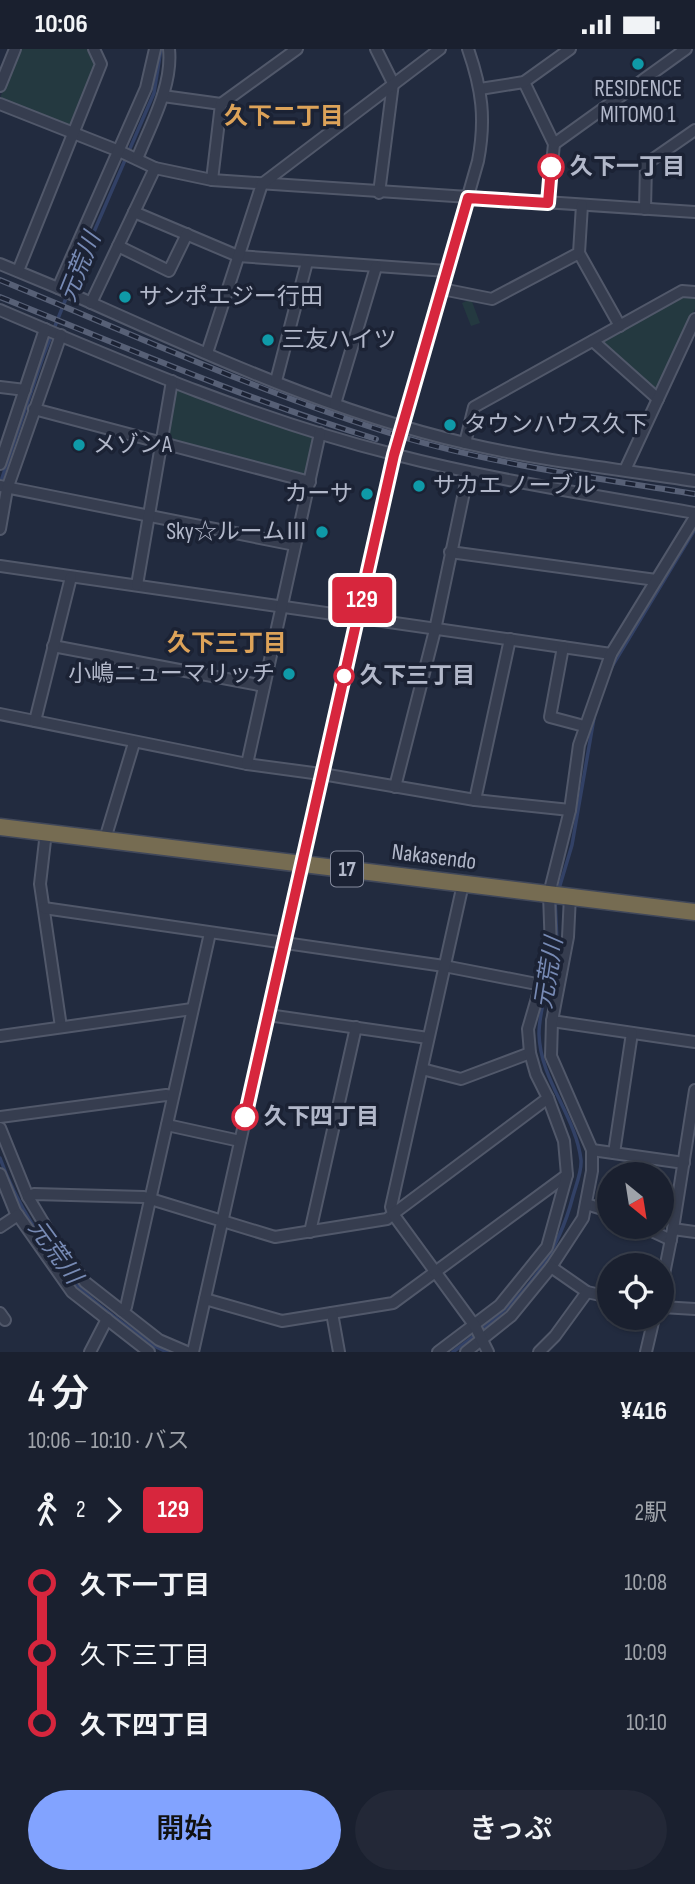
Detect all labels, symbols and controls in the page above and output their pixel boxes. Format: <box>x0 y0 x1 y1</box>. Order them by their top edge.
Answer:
text: 10:06 <box>35 9 88 40</box>
marker: RESIDENCE MITOMO 1 <box>630 56 646 72</box>
place label: RESIDENCE MITOMO 1 <box>594 75 682 129</box>
district label: 久下二丁目 <box>224 102 344 131</box>
place label: 久下一丁目 <box>570 153 685 181</box>
marker: 久下一丁目 <box>538 154 564 180</box>
water label: 元荒川 <box>53 225 108 306</box>
place label: サンポエジー行田 <box>139 283 323 311</box>
marker: サンポエジー行田 <box>117 289 133 305</box>
place label: 三友ハイツ <box>282 326 397 354</box>
marker: 三友ハイツ <box>260 332 276 348</box>
place label: タウンハウス久下 <box>464 411 648 439</box>
marker: タウンハウス久下 <box>442 417 458 433</box>
place label: メゾンA <box>93 431 172 459</box>
marker: メゾンA <box>71 437 87 453</box>
place label: サカエ ノーブル <box>433 472 596 500</box>
marker: サカエ ノーブル <box>411 478 427 494</box>
place label: カーサ <box>284 480 353 508</box>
marker: カーサ <box>359 486 375 502</box>
place label: Sky☆ルームⅢ <box>166 518 308 546</box>
marker: Sky☆ルームⅢ <box>314 524 330 540</box>
line badge: 129 <box>322 577 402 623</box>
text: 129 <box>346 585 378 614</box>
district label: 久下三丁目 <box>167 629 287 658</box>
place label: 小嶋ニューマリッチ <box>68 660 275 688</box>
place label: 久下三丁目 <box>360 662 475 690</box>
marker: 小嶋ニューマリッチ <box>281 666 297 682</box>
marker: 久下三丁目 <box>334 666 354 686</box>
street label: Nakasendo <box>390 838 478 876</box>
road number: 17 <box>331 851 363 887</box>
water label: 元荒川 <box>529 932 569 1011</box>
place label: 久下四丁目 <box>264 1103 379 1131</box>
marker: 久下四丁目 <box>232 1104 258 1130</box>
north arrow <box>597 1162 674 1239</box>
map controls <box>597 1162 674 1330</box>
water label: 元荒川 <box>22 1214 90 1292</box>
button: locate <box>597 1253 674 1330</box>
text: 4 分 <box>28 1372 89 1417</box>
text: ¥416 <box>619 1396 667 1427</box>
text: 10:06 – 10:10 · バス <box>28 1427 189 1455</box>
icon: walk <box>28 1491 66 1529</box>
icon: forward <box>95 1491 133 1529</box>
text: 129 <box>157 1495 189 1524</box>
text: 2 <box>76 1496 85 1524</box>
text: 2駅 <box>635 1499 667 1527</box>
text: 10:08 <box>624 1569 667 1597</box>
text: 久下一丁目 <box>80 1571 210 1602</box>
text: 10:09 <box>624 1639 667 1667</box>
text: 久下三丁目 <box>80 1641 210 1672</box>
text: 10:10 <box>626 1709 667 1737</box>
text: 久下四丁目 <box>80 1711 210 1742</box>
button: 開始 <box>28 1790 341 1870</box>
button: きっぷ <box>355 1790 667 1870</box>

